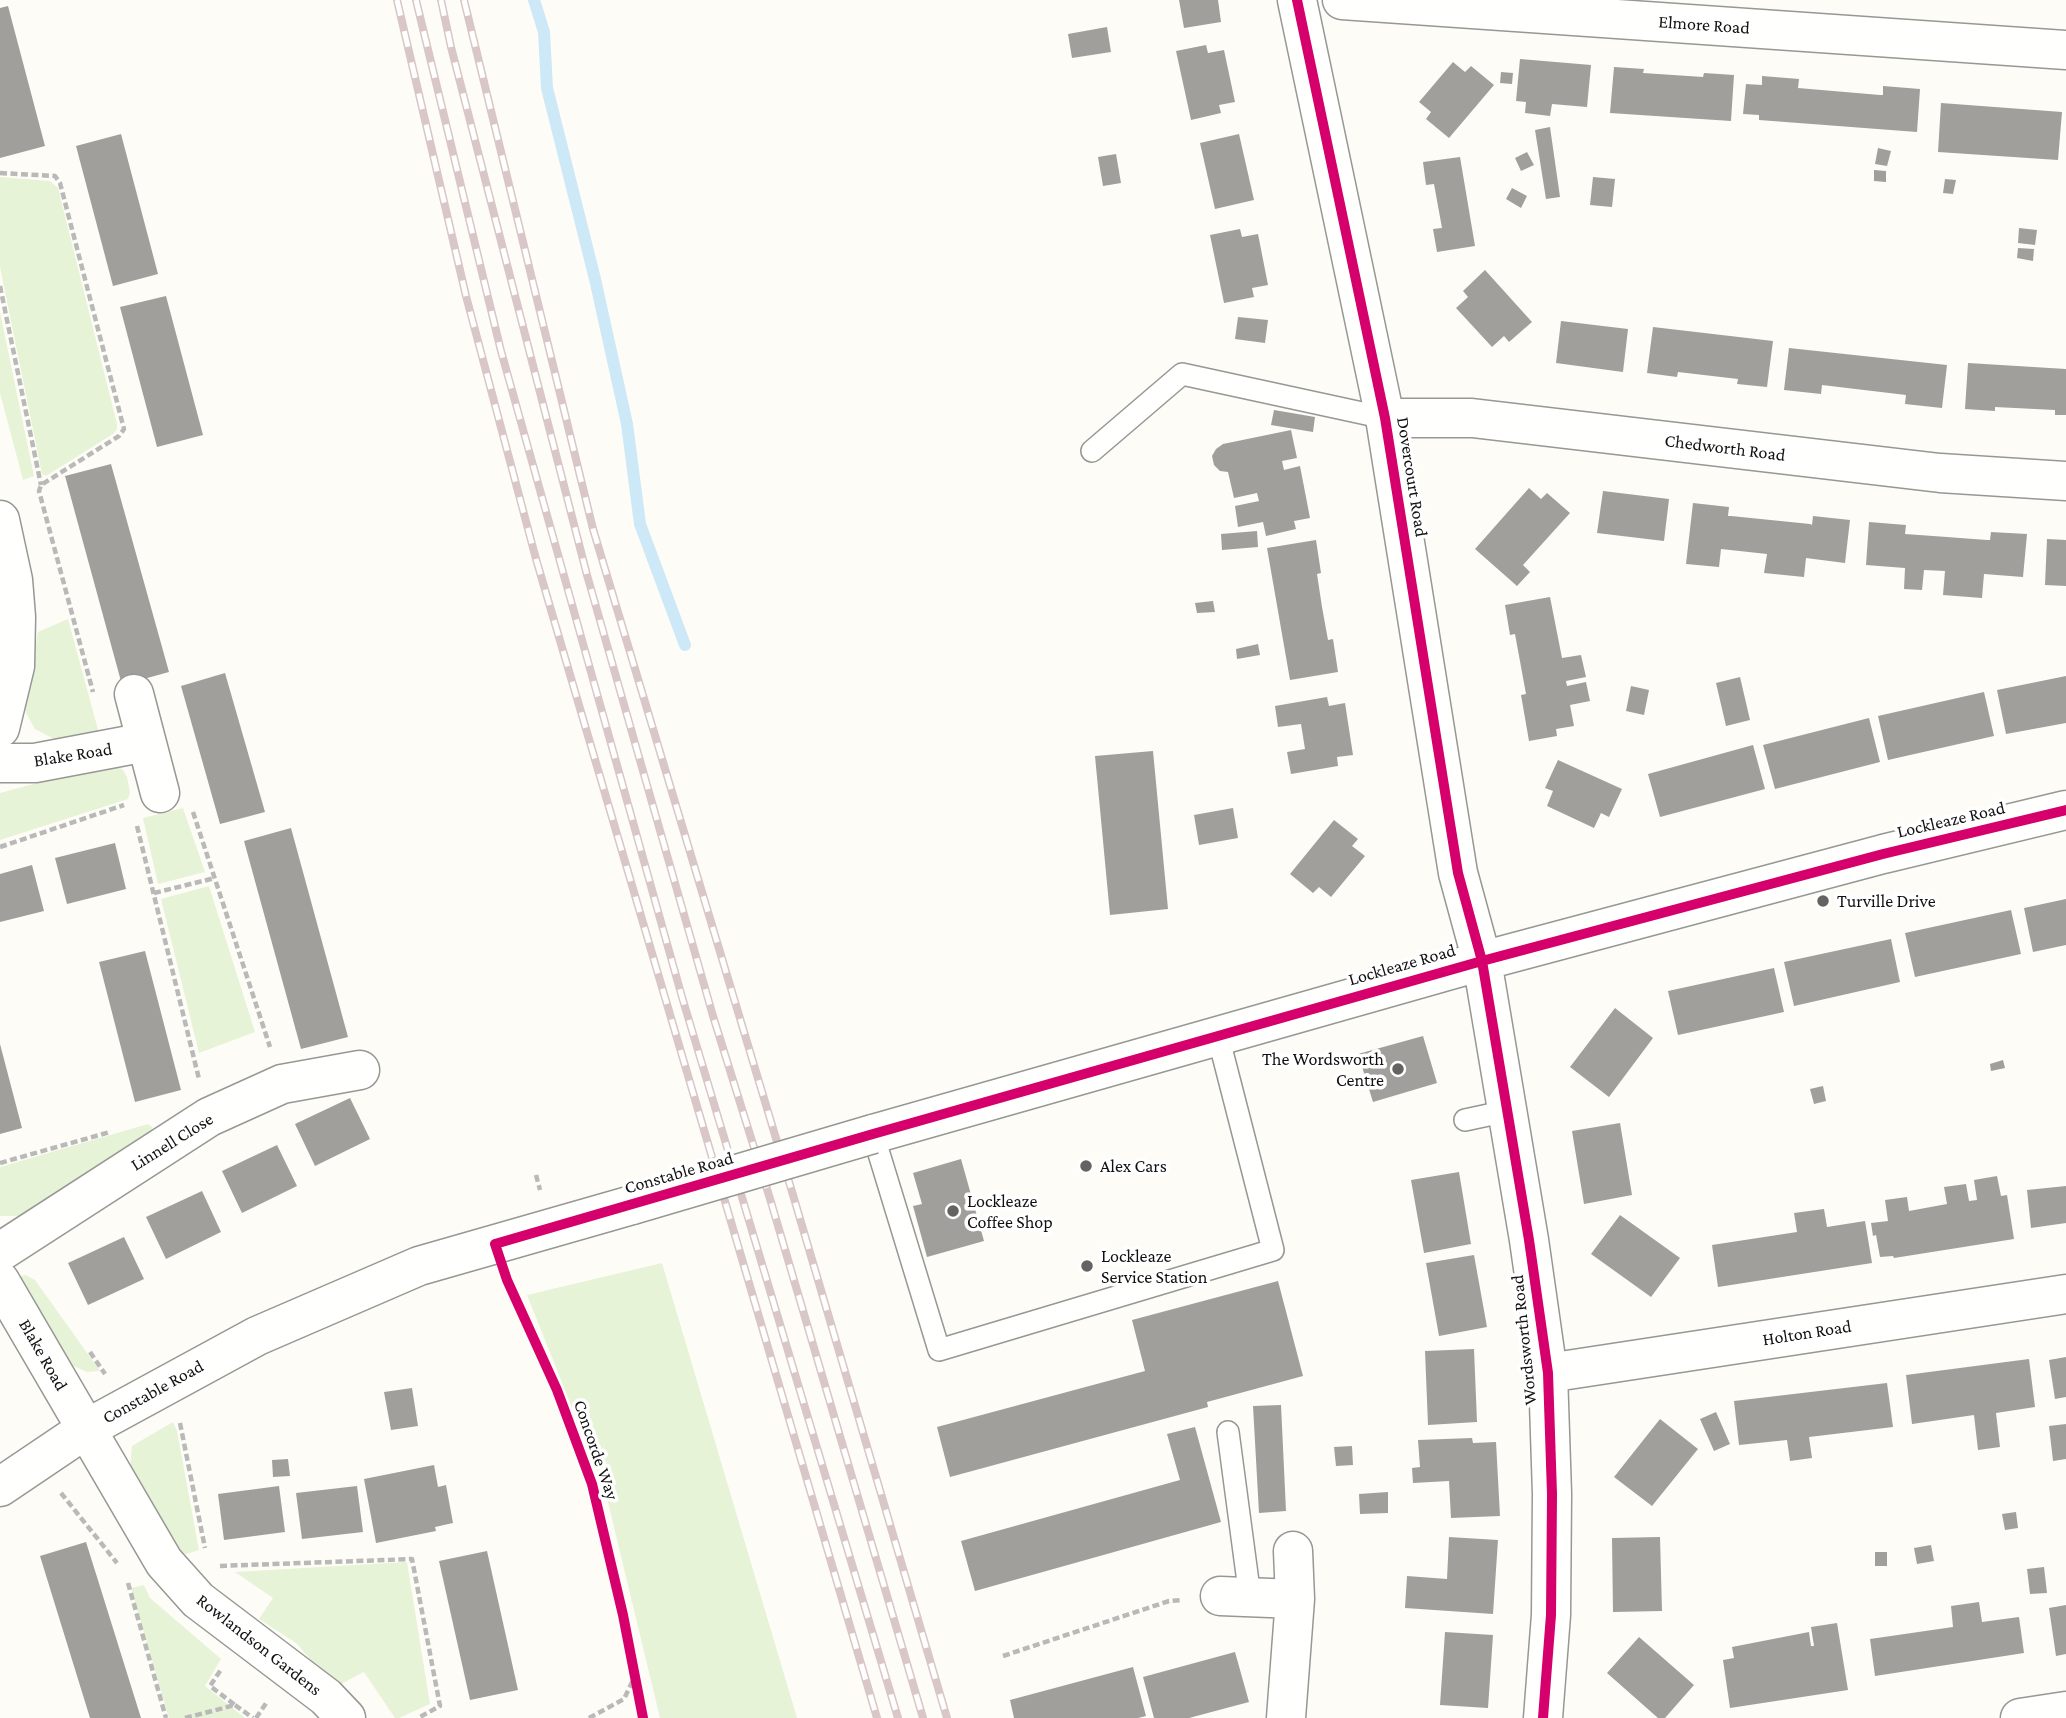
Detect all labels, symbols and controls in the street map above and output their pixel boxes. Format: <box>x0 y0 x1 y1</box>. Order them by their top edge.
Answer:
street label: Elmore Road <box>1658 11 1750 39</box>
street label: Dovercourt Road <box>1392 416 1432 538</box>
street label: Chedworth Road <box>1663 430 1787 466</box>
street label: Blake Road <box>32 738 114 772</box>
street label: Lockleaze Road <box>1895 797 2007 843</box>
place label: Turville Drive <box>1837 890 1936 912</box>
marker: Turville Drive <box>1815 893 1831 909</box>
street label: Lockleaze Road <box>1346 939 1458 991</box>
place label: The Wordsworth Centre <box>1262 1048 1384 1090</box>
marker: The Wordsworth Centre <box>1390 1061 1406 1077</box>
street label: Linnell Close <box>127 1108 217 1176</box>
street label: Constable Road <box>622 1147 736 1199</box>
place label: Alex Cars <box>1100 1155 1167 1177</box>
marker: Alex Cars <box>1078 1158 1094 1174</box>
place label: Lockleaze Coffee Shop <box>967 1190 1053 1232</box>
marker: Lockleaze Coffee Shop <box>945 1203 961 1219</box>
place label: Lockleaze Service Station <box>1101 1245 1207 1288</box>
marker: Lockleaze Service Station <box>1079 1258 1095 1274</box>
street label: Wordsworth Road <box>1506 1274 1542 1406</box>
street label: Blake Road <box>14 1315 72 1395</box>
street label: Holton Road <box>1761 1315 1853 1351</box>
street label: Constable Road <box>99 1355 207 1429</box>
street label: Concorde Way <box>569 1397 623 1503</box>
street label: Rowlandson Gardens <box>192 1589 326 1701</box>

